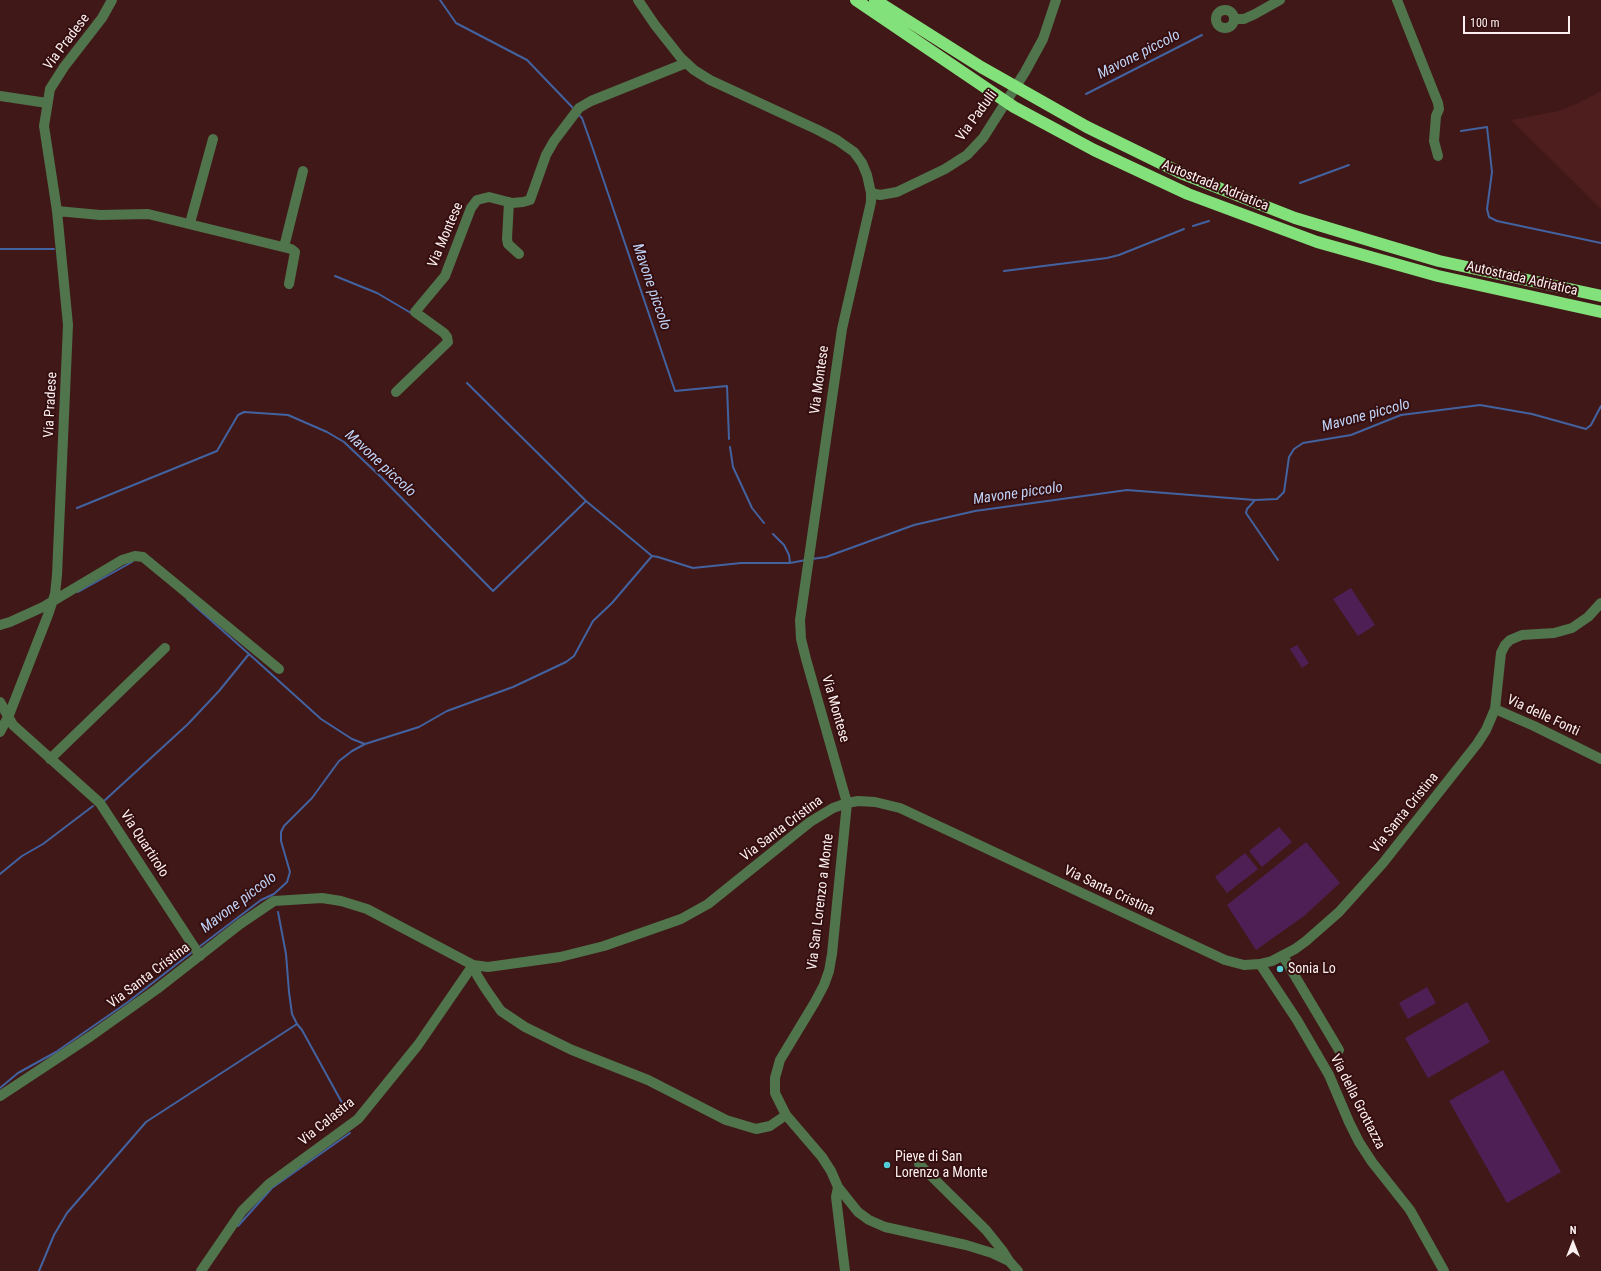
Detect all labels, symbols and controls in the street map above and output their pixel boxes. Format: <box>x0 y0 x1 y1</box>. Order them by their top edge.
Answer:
scale bar <box>1465 8 1572 34</box>
street label: Via Pradese <box>40 11 94 73</box>
text: 100 m <box>1470 16 1500 30</box>
water label: Mavone piccolo <box>1095 26 1183 84</box>
street label: Via Padulli <box>953 87 1001 145</box>
street label: Autostrada Adriatica <box>1159 157 1271 215</box>
street label: Via Montese <box>425 200 467 270</box>
water label: Mavone piccolo <box>628 241 674 333</box>
street label: Autostrada Adriatica <box>1465 258 1579 300</box>
street label: Via Montese <box>807 345 833 415</box>
street label: Via Pradese <box>41 372 61 438</box>
water label: Mavone piccolo <box>1320 396 1412 436</box>
water label: Mavone piccolo <box>341 427 419 501</box>
water label: Mavone piccolo <box>972 479 1064 509</box>
street label: Via Montese <box>817 674 853 744</box>
street label: Via delle Fonti <box>1504 692 1582 740</box>
street label: Via Santa Cristina <box>1367 769 1443 857</box>
street label: Via Santa Cristina <box>738 793 826 865</box>
street label: Via Quartirolo <box>116 807 172 881</box>
street label: Via San Lorenzo a Monte <box>804 833 838 971</box>
street label: Via Santa Cristina <box>1061 863 1157 919</box>
water label: Mavone piccolo <box>197 869 281 937</box>
street label: Via Santa Cristina <box>105 940 193 1012</box>
place label: Sonia Lo <box>1288 961 1336 977</box>
marker: Sonia Lo <box>1275 964 1285 974</box>
street label: Via della Grottazza <box>1326 1052 1388 1152</box>
street label: Via Calastra <box>296 1094 358 1150</box>
place label: Pieve di San Lorenzo a Monte <box>895 1149 987 1182</box>
marker: Pieve di San Lorenzo a Monte <box>882 1160 892 1170</box>
north arrow <box>1553 1223 1593 1263</box>
text: N <box>1570 1224 1576 1237</box>

